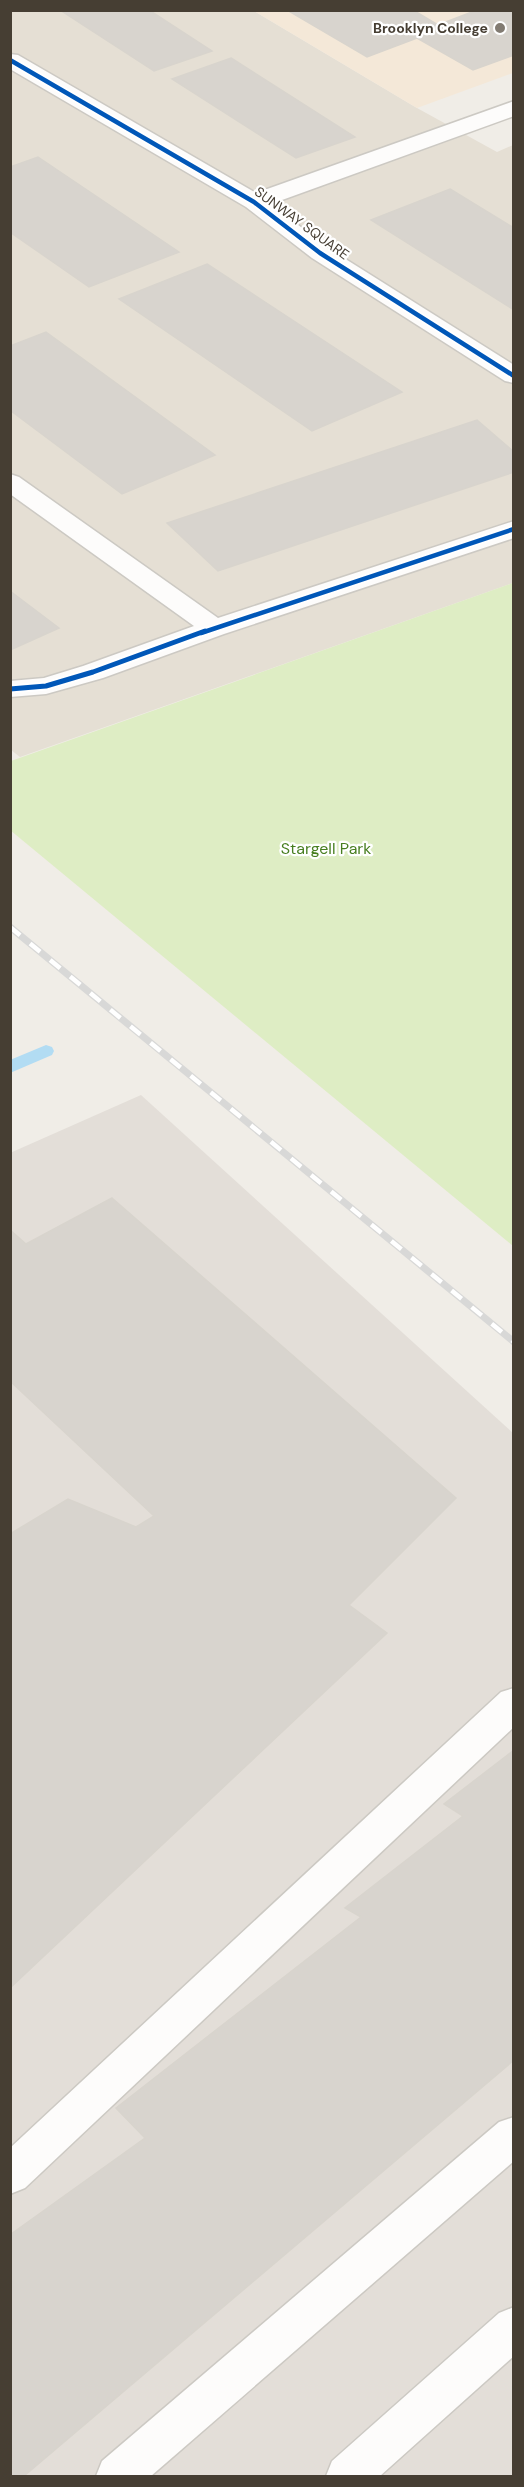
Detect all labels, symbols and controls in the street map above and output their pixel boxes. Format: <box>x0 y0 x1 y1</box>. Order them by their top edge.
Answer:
place label: Brooklyn College <box>373 19 488 37</box>
marker: Brooklyn College <box>493 21 507 35</box>
street label: SUNWAY SQUARE <box>251 183 353 264</box>
park label: Stargell Park <box>281 838 371 859</box>

